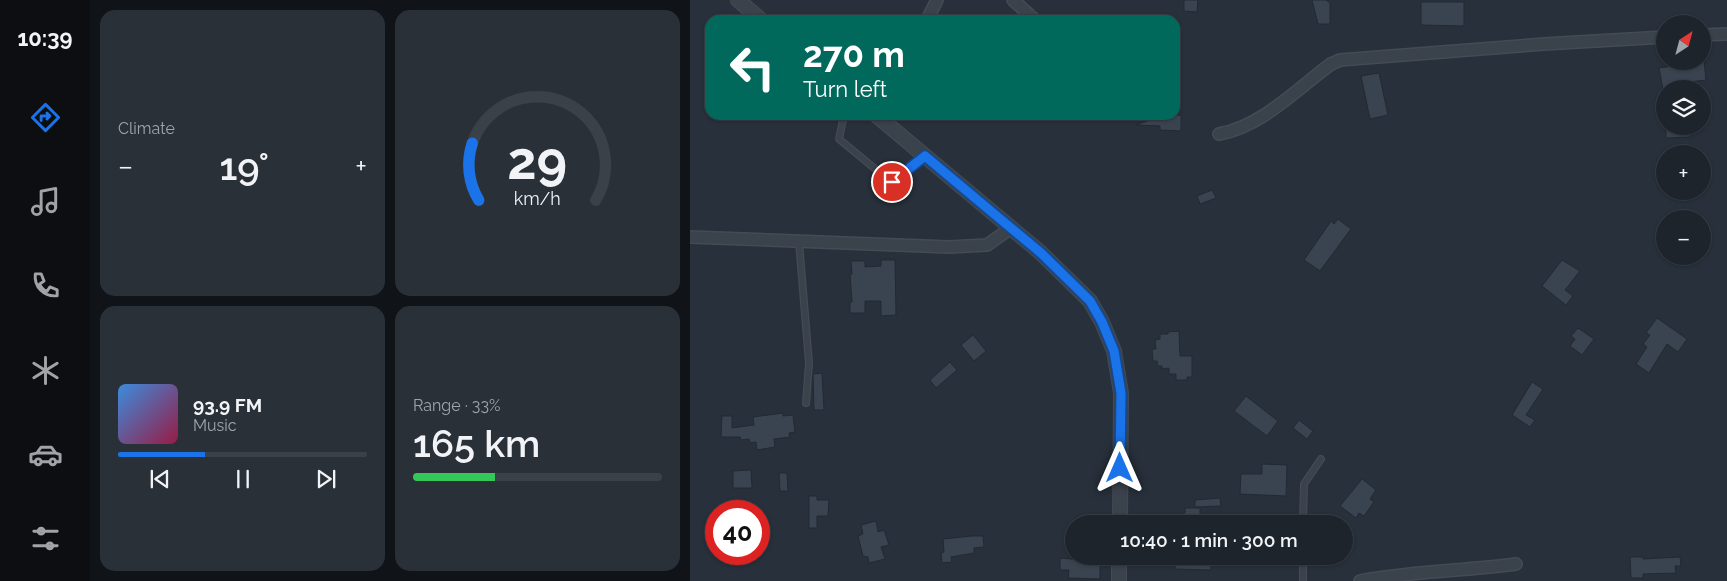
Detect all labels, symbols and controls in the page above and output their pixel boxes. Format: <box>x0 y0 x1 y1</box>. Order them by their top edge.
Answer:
north arrow <box>1656 15 1711 70</box>
map controls <box>1656 15 1711 265</box>
text: 10:39 <box>17 25 73 51</box>
text: 270 m <box>803 34 905 75</box>
icon: left <box>720 35 785 100</box>
text: Turn left <box>803 76 887 102</box>
button: layers <box>1656 80 1711 135</box>
icon: directions <box>28 100 63 135</box>
text: Climate <box>118 119 175 138</box>
text: 29 <box>508 130 567 191</box>
text: 19° <box>219 144 269 189</box>
button: + <box>1656 145 1711 200</box>
text: − <box>118 150 133 183</box>
text: + <box>355 150 367 183</box>
pin <box>871 161 913 203</box>
icon: arrive <box>878 168 906 196</box>
icon: music <box>28 184 63 219</box>
text: km/h <box>514 188 561 209</box>
button: − <box>1656 210 1711 265</box>
icon: phone <box>28 268 63 303</box>
icon: climate <box>28 353 63 388</box>
text: 93.9 FM <box>193 394 262 416</box>
text: Range · 33% <box>413 396 500 415</box>
text: Music <box>193 416 237 435</box>
text: 165 km <box>413 421 540 466</box>
icon: car <box>28 437 63 472</box>
position arrow <box>1093 441 1145 493</box>
icon: previous <box>146 465 174 493</box>
icon: pause <box>229 465 257 493</box>
icon: next <box>312 465 340 493</box>
speed limit sign: 40 <box>705 500 770 565</box>
icon: filters <box>28 521 63 556</box>
text: 10:40 · 1 min · 300 m <box>1120 529 1298 551</box>

